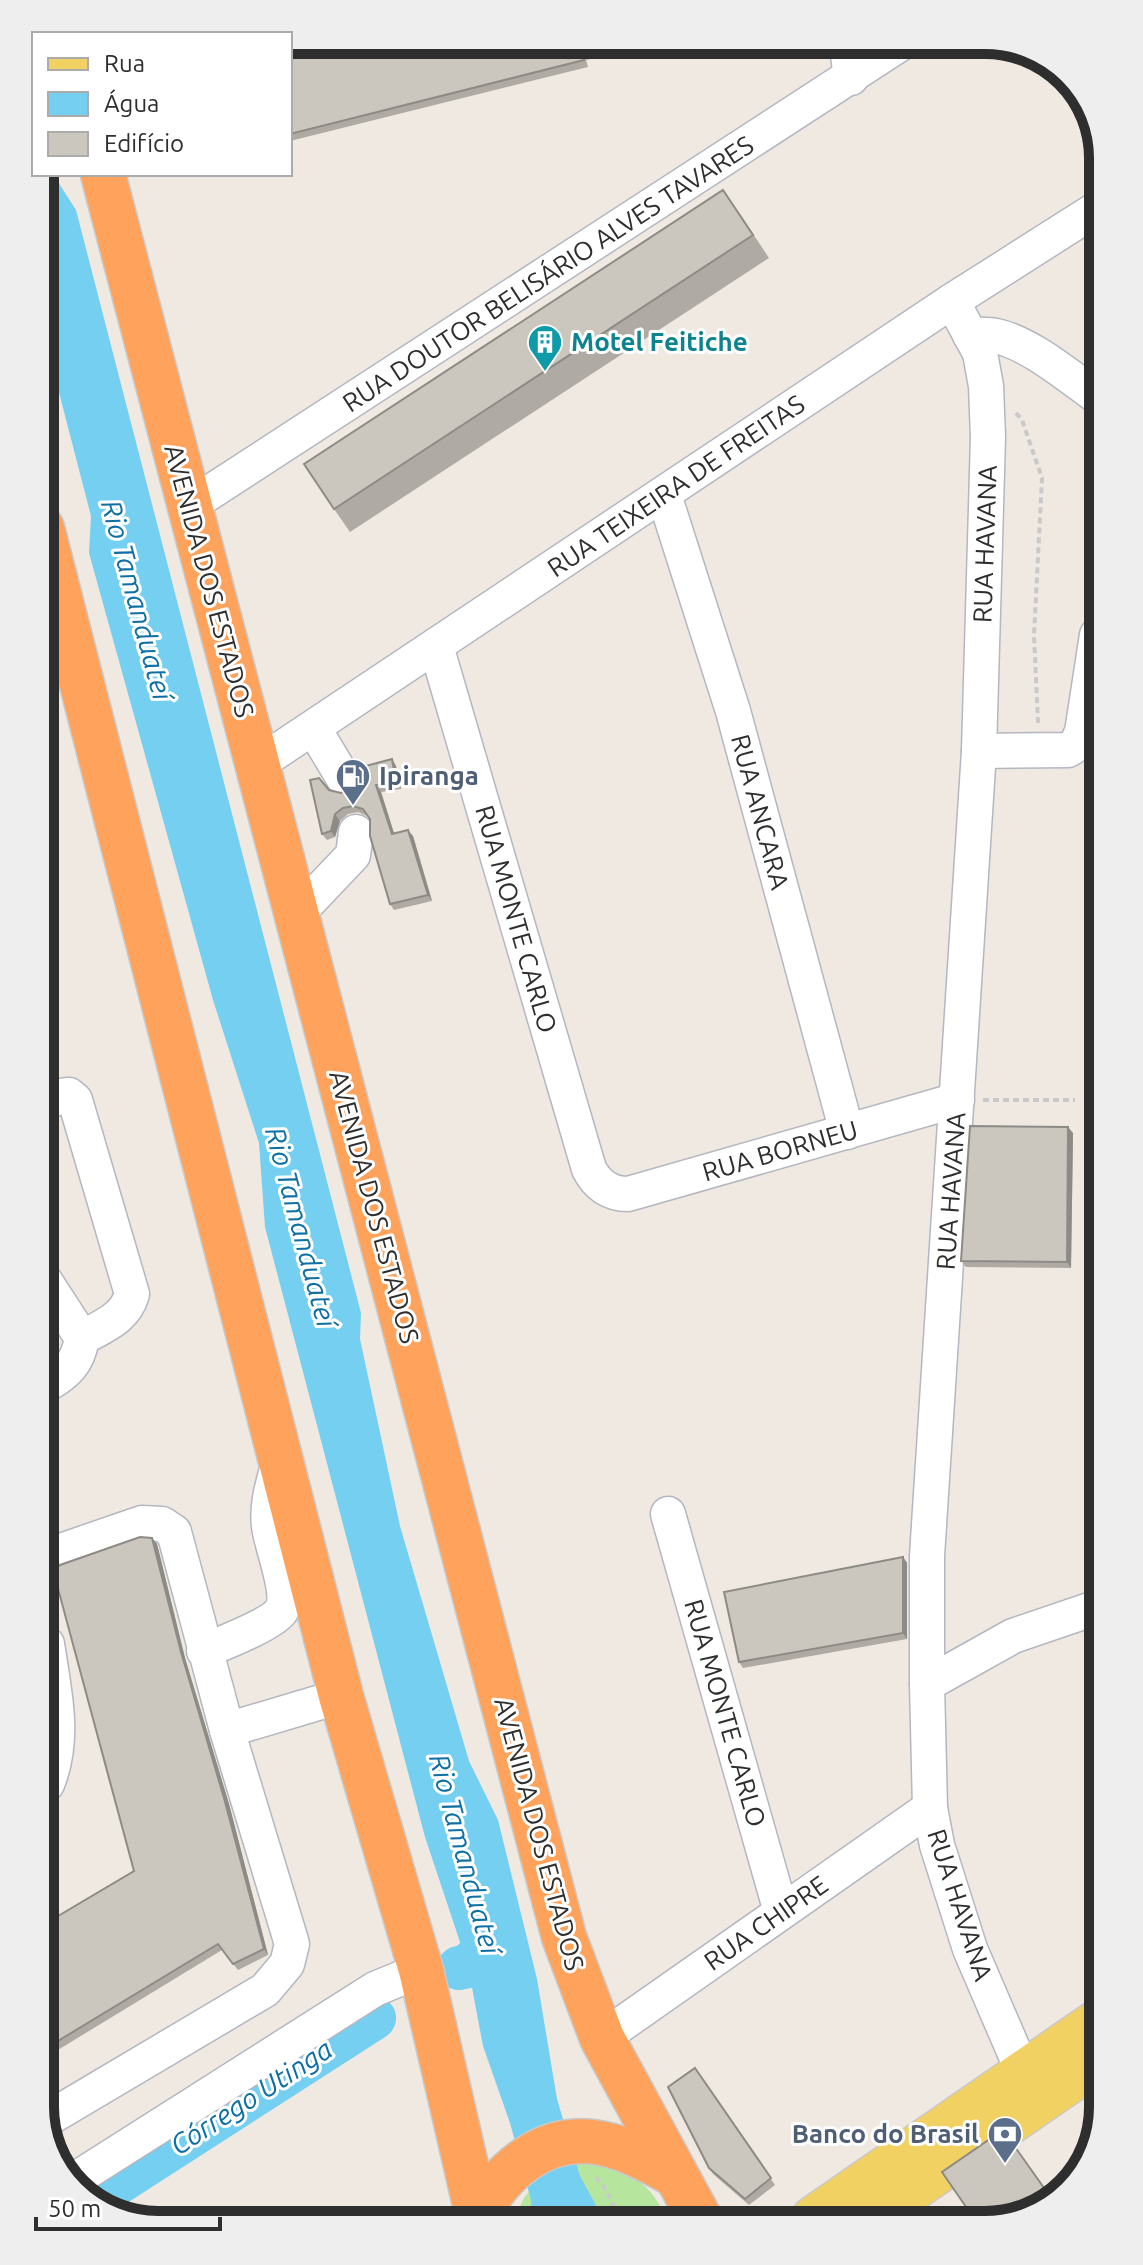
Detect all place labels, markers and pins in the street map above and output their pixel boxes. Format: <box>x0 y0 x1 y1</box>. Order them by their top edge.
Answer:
building icon: Motel Feitiche <box>526 323 564 373</box>
place label: Motel Feitiche <box>571 327 748 356</box>
fuel station icon: Ipiranga <box>334 757 372 807</box>
place label: Ipiranga <box>379 761 479 790</box>
bank icon: Banco do Brasil <box>986 2115 1024 2165</box>
place label: Banco do Brasil <box>792 2119 979 2148</box>

